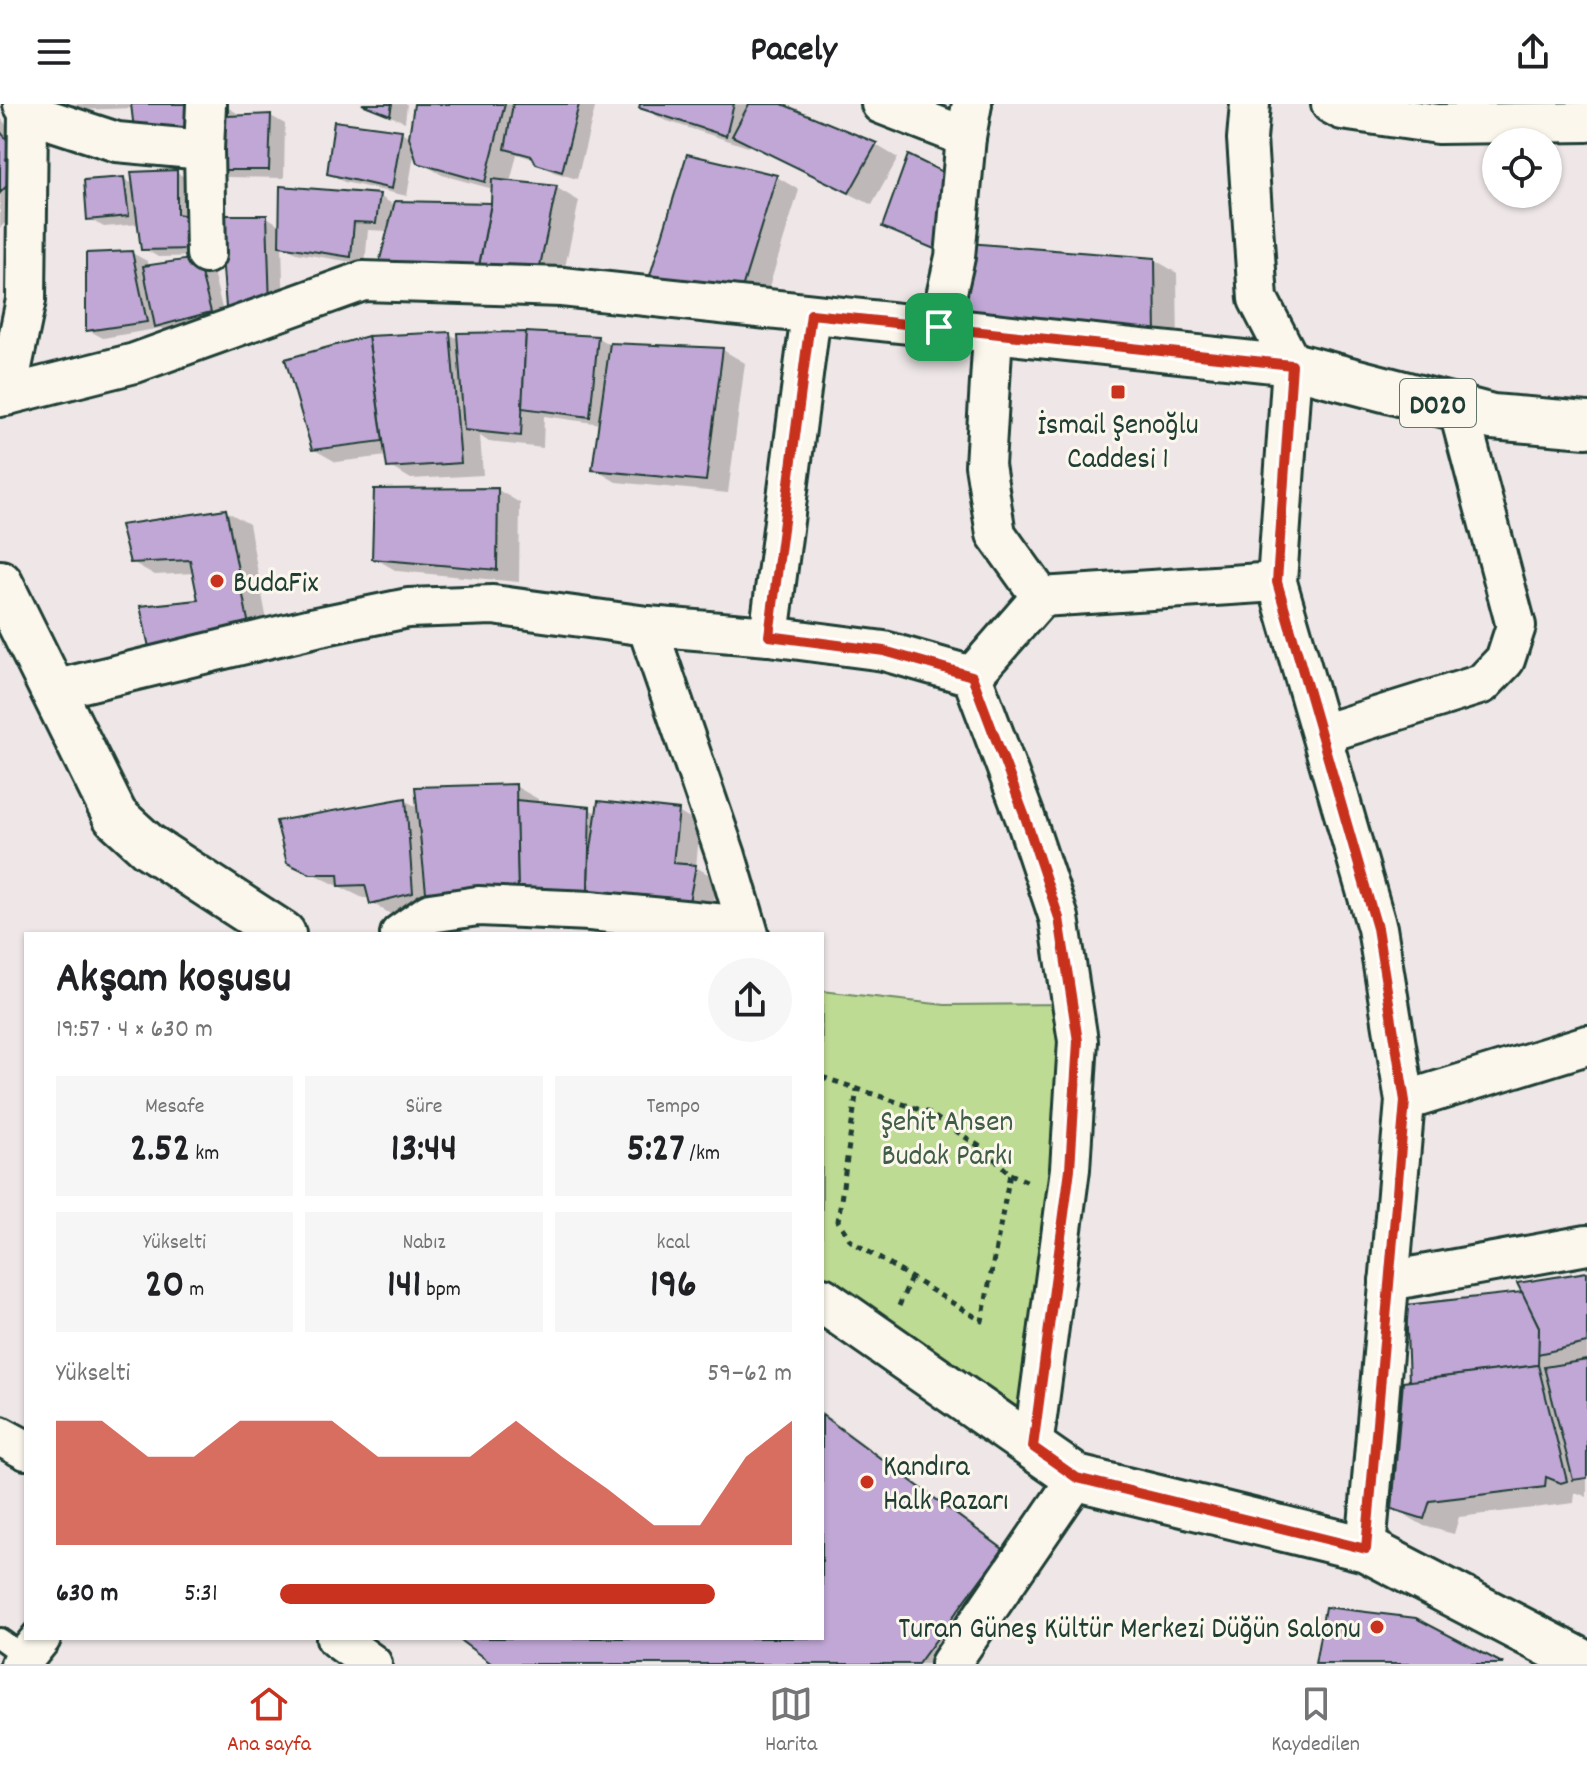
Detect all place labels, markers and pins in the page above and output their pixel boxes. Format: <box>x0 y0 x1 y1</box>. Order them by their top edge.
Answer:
pin <box>905 293 973 361</box>
marker: İsmail Şenoğlu Caddesi 1 <box>1109 383 1127 401</box>
place label: İsmail Şenoğlu Caddesi 1 <box>1037 406 1199 483</box>
place label: BudaFix <box>233 564 318 607</box>
marker: BudaFix <box>208 572 226 590</box>
place label: Kandıra Halk Pazarı <box>883 1448 1009 1525</box>
marker: Kandıra Halk Pazarı <box>858 1473 876 1491</box>
place label: Turan Güneş Kültür Merkezi Düğün Salonu <box>898 1610 1361 1653</box>
marker: Turan Güneş Kültür Merkezi Düğün Salonu <box>1368 1618 1386 1636</box>

